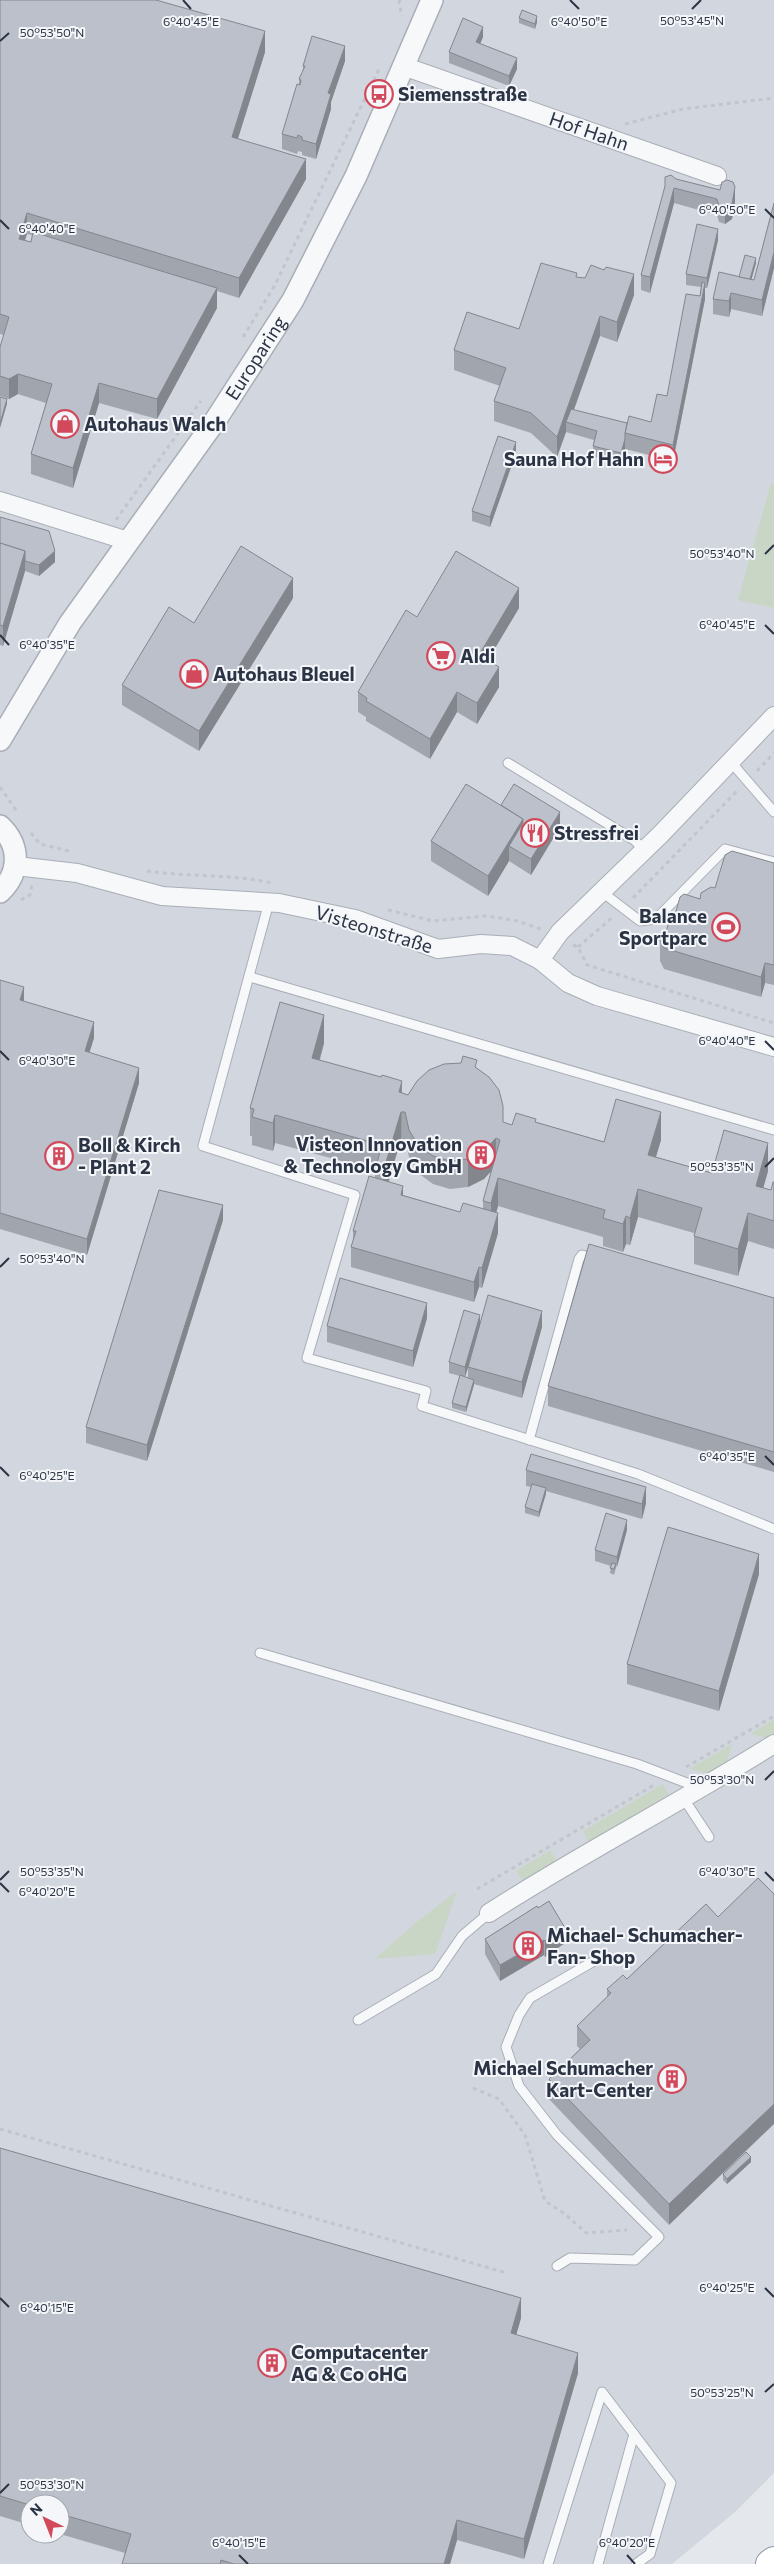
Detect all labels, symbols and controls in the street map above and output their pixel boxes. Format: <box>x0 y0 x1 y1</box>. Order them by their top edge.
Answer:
text: 50°53'45"N <box>660 13 724 27</box>
text: 6°40'45"E <box>163 14 219 28</box>
text: 6°40'50"E <box>551 14 607 28</box>
text: 50°53'50"N <box>20 25 84 39</box>
bus stop icon: Siemensstraße <box>364 79 394 109</box>
place label: Siemensstraße <box>398 82 527 105</box>
street label: Hof Hahn <box>546 106 632 155</box>
text: 6°40'50"E <box>699 202 755 216</box>
text: 6°40'40"E <box>19 221 75 235</box>
street label: Europaring <box>220 311 291 404</box>
shop icon: Autohaus Walch <box>50 409 80 439</box>
place label: Autohaus Walch <box>84 412 226 435</box>
hotel icon: Sauna Hof Hahn <box>648 444 678 474</box>
place label: Sauna Hof Hahn <box>504 447 644 470</box>
text: 50°53'40"N <box>689 546 755 560</box>
text: 6°40'45"E <box>699 617 755 631</box>
text: 6°40'35"E <box>19 637 75 651</box>
supermarket icon: Aldi <box>426 641 456 671</box>
place label: Aldi <box>460 644 495 667</box>
shop icon: Autohaus Bleuel <box>179 659 209 689</box>
place label: Autohaus Bleuel <box>213 662 355 685</box>
restaurant icon: Stressfrei <box>520 818 550 848</box>
place label: Stressfrei <box>554 821 639 844</box>
street label: Visteonstraße <box>313 900 436 957</box>
place label: Balance Sportparc <box>619 904 707 949</box>
sports icon: Balance Sportparc <box>711 912 741 942</box>
text: 6°40'40"E <box>699 1033 755 1047</box>
text: 6°40'30"E <box>19 1053 75 1067</box>
place label: Visteon Innovation & Technology GmbH <box>283 1132 462 1177</box>
place label: Boll & Kirch - Plant 2 <box>78 1133 180 1178</box>
building icon: Visteon Innovation & Technology GmbH <box>466 1140 496 1170</box>
building icon: Boll & Kirch - Plant 2 <box>44 1141 74 1171</box>
text: 50°53'35"N <box>690 1159 754 1173</box>
text: 50°53'40"N <box>19 1251 85 1265</box>
text: 6°40'35"E <box>699 1449 755 1463</box>
text: 6°40'25"E <box>19 1468 75 1482</box>
text: 50°53'30"N <box>690 1772 754 1786</box>
text: 50°53'35"N <box>20 1864 84 1878</box>
text: 6°40'30"E <box>699 1864 755 1878</box>
text: 6°40'20"E <box>19 1884 75 1898</box>
place label: Michael- Schumacher- Fan- Shop <box>547 1923 743 1968</box>
building icon: Michael- Schumacher- Fan- Shop <box>513 1931 543 1961</box>
place label: Michael Schumacher Kart-Center <box>473 2056 653 2101</box>
building icon: Michael Schumacher Kart-Center <box>657 2064 687 2094</box>
text: 6°40'25"E <box>699 2280 755 2294</box>
text: 6°40'15"E <box>20 2300 74 2314</box>
place label: Computacenter AG & Co oHG <box>291 2340 428 2385</box>
building icon: Computacenter AG & Co oHG <box>257 2348 287 2378</box>
text: 50°53'25"N <box>690 2385 754 2399</box>
text: 50°53'30"N <box>20 2477 84 2491</box>
north arrow <box>20 2494 70 2544</box>
text: N <box>26 2499 45 2519</box>
text: 6°40'15"E <box>212 2535 266 2549</box>
text: 6°40'20"E <box>599 2535 655 2549</box>

